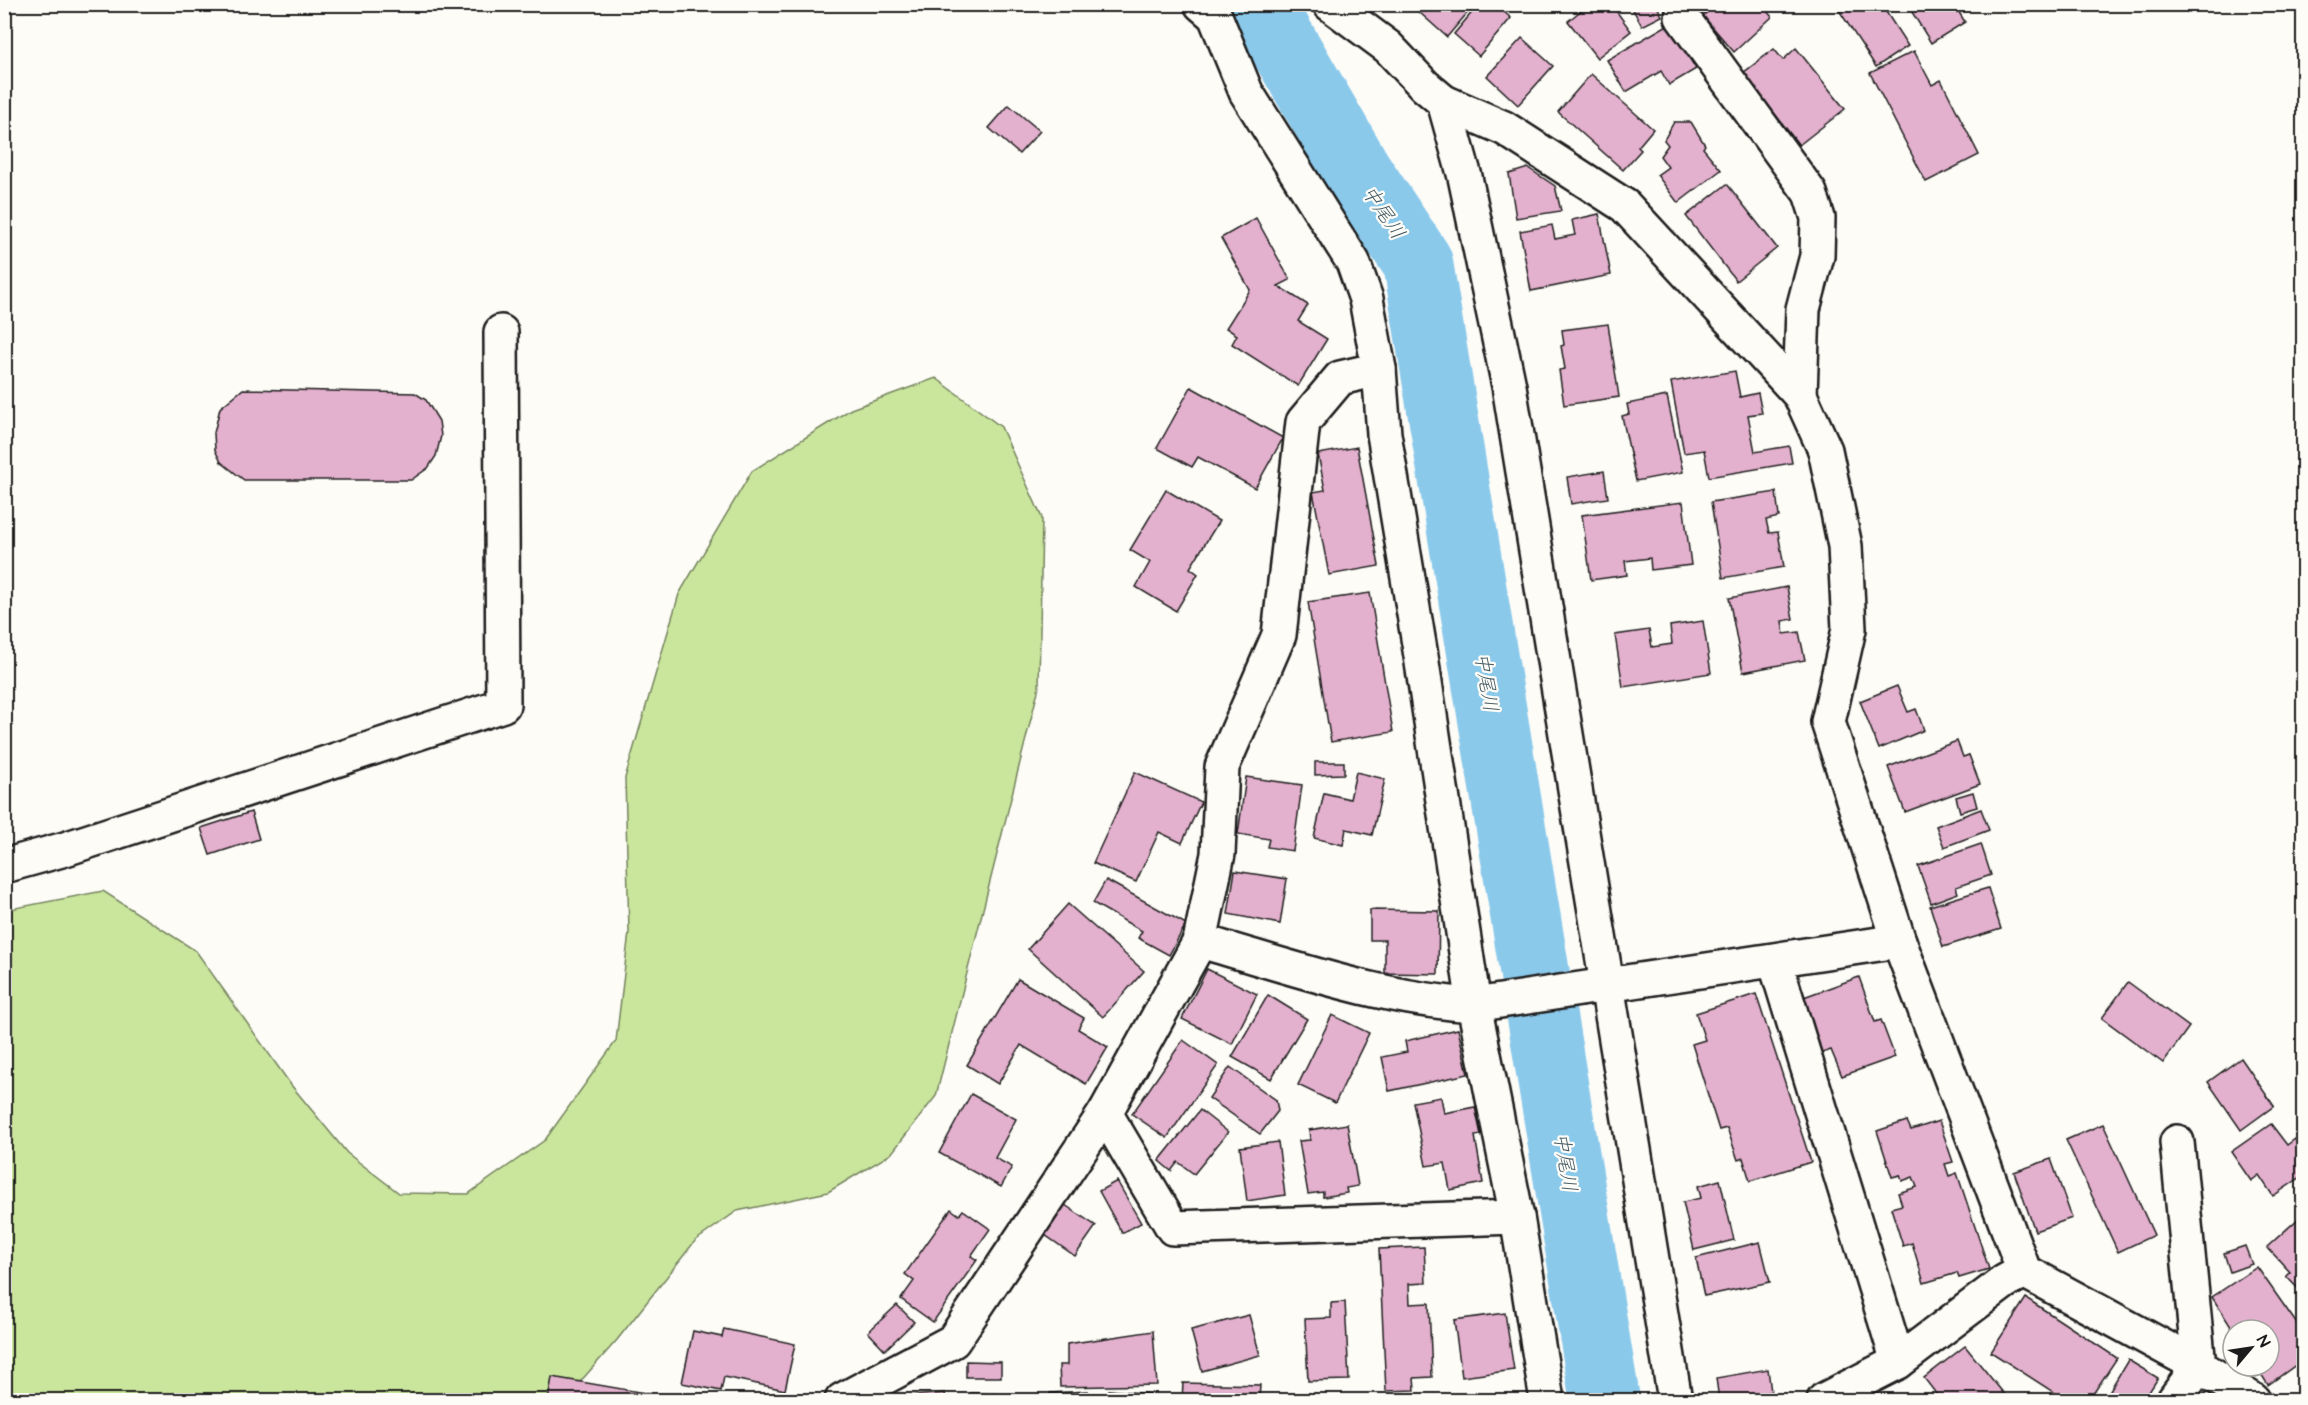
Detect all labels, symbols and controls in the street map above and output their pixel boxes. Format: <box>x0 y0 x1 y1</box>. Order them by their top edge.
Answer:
water label: 中尾川 <box>1355 180 1412 245</box>
water label: 中尾川 <box>1467 650 1505 714</box>
water label: 中尾川 <box>1546 1130 1584 1194</box>
north arrow <box>2221 1318 2281 1378</box>
text: N <box>2251 1331 2275 1351</box>

